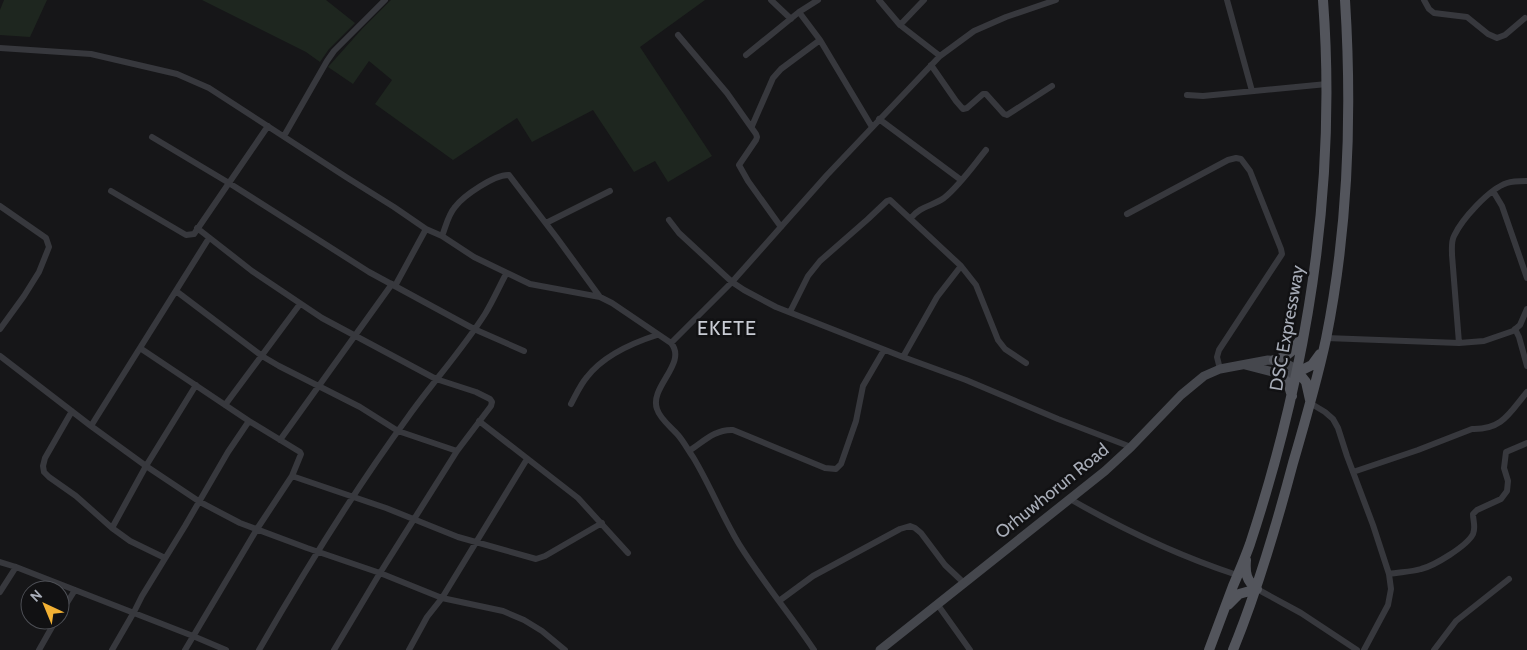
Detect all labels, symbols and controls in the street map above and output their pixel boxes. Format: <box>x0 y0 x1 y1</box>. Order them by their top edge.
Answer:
street label: DSC Expressway <box>1265 263 1309 393</box>
district label: EKETE <box>697 316 757 340</box>
street label: Orhuwhorun Road <box>991 439 1113 543</box>
north arrow <box>20 580 70 630</box>
text: N <box>26 586 46 606</box>

